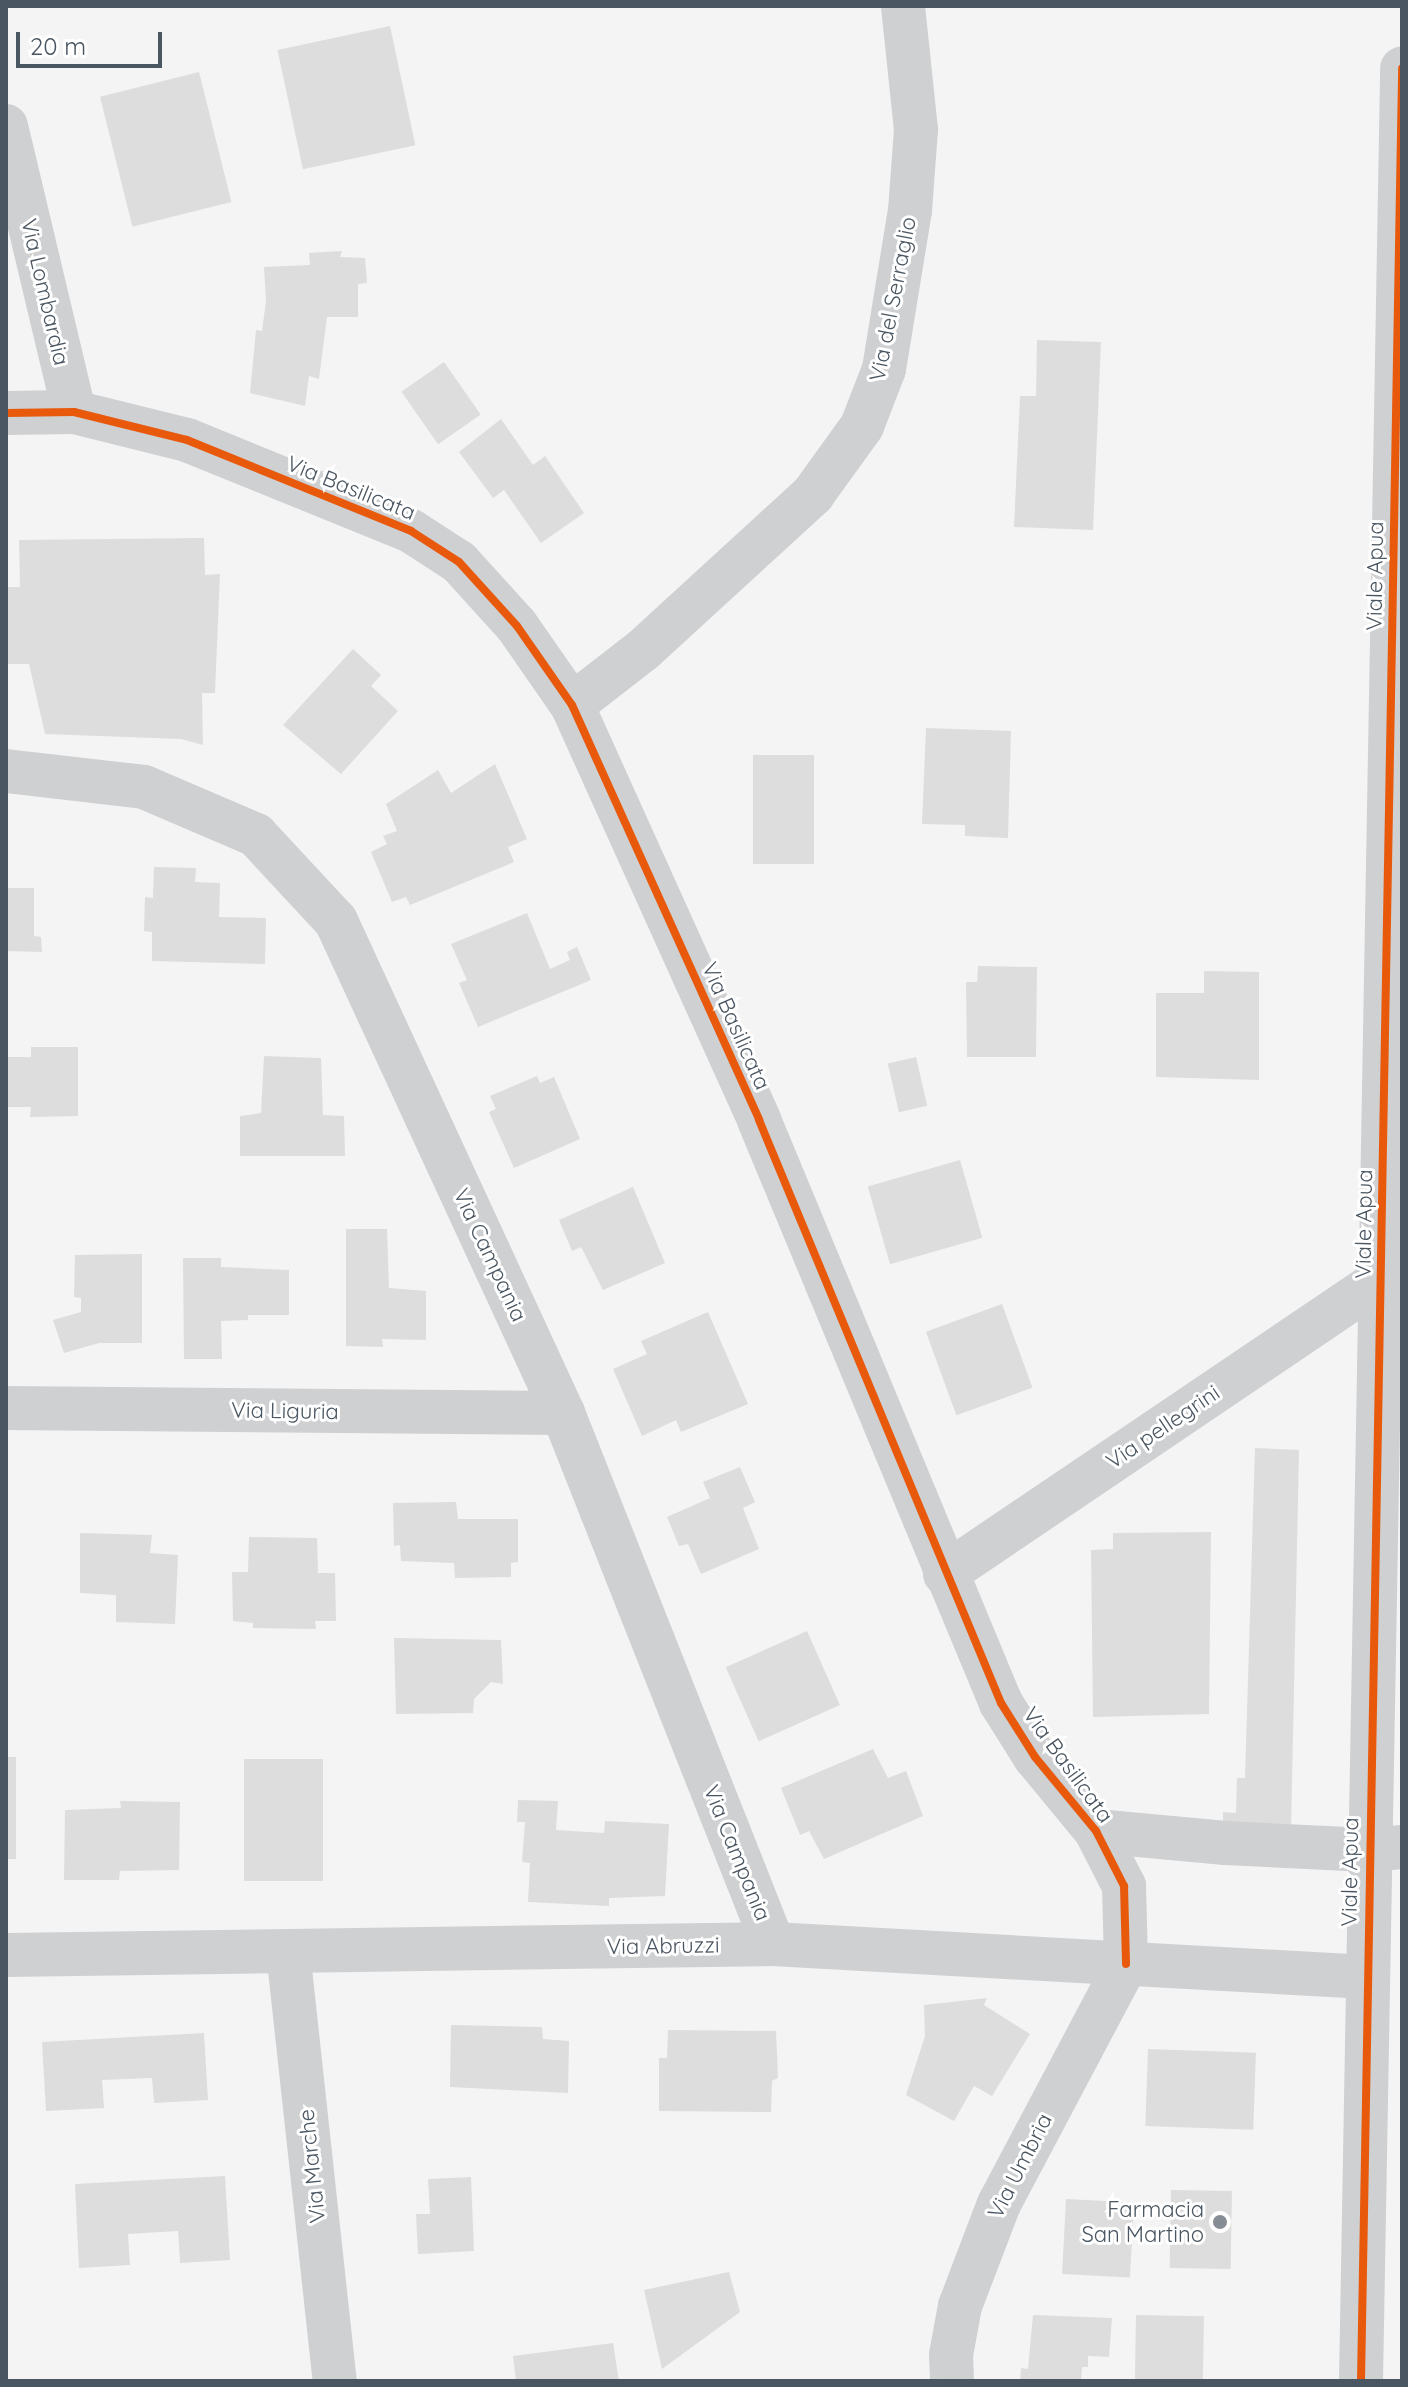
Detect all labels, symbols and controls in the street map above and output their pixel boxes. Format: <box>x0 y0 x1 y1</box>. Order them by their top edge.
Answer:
scale bar <box>20 16 166 66</box>
text: 20 m <box>30 31 86 61</box>
street label: Via del Serraglio <box>864 214 922 384</box>
street label: Via Lombardia <box>15 216 75 368</box>
street label: Via Basilicata <box>283 450 419 526</box>
street label: Viale Apua <box>1361 521 1389 631</box>
street label: Via Basilicata <box>696 958 776 1094</box>
street label: Viale Apua <box>1350 1169 1378 1279</box>
street label: Via Campania <box>448 1184 532 1326</box>
street label: Via pellegrini <box>1101 1379 1225 1475</box>
street label: Via Liguria <box>231 1397 339 1425</box>
street label: Via Basilicata <box>1017 1702 1119 1828</box>
street label: Via Campania <box>698 1781 776 1925</box>
street label: Viale Apua <box>1336 1817 1364 1927</box>
street label: Via Abruzzi <box>606 1932 720 1960</box>
street label: Via Marche <box>293 2108 331 2224</box>
street label: Via Umbria <box>982 2109 1058 2223</box>
place label: Farmacia San Martino <box>1081 2196 1204 2248</box>
marker: Farmacia San Martino <box>1211 2213 1229 2231</box>

